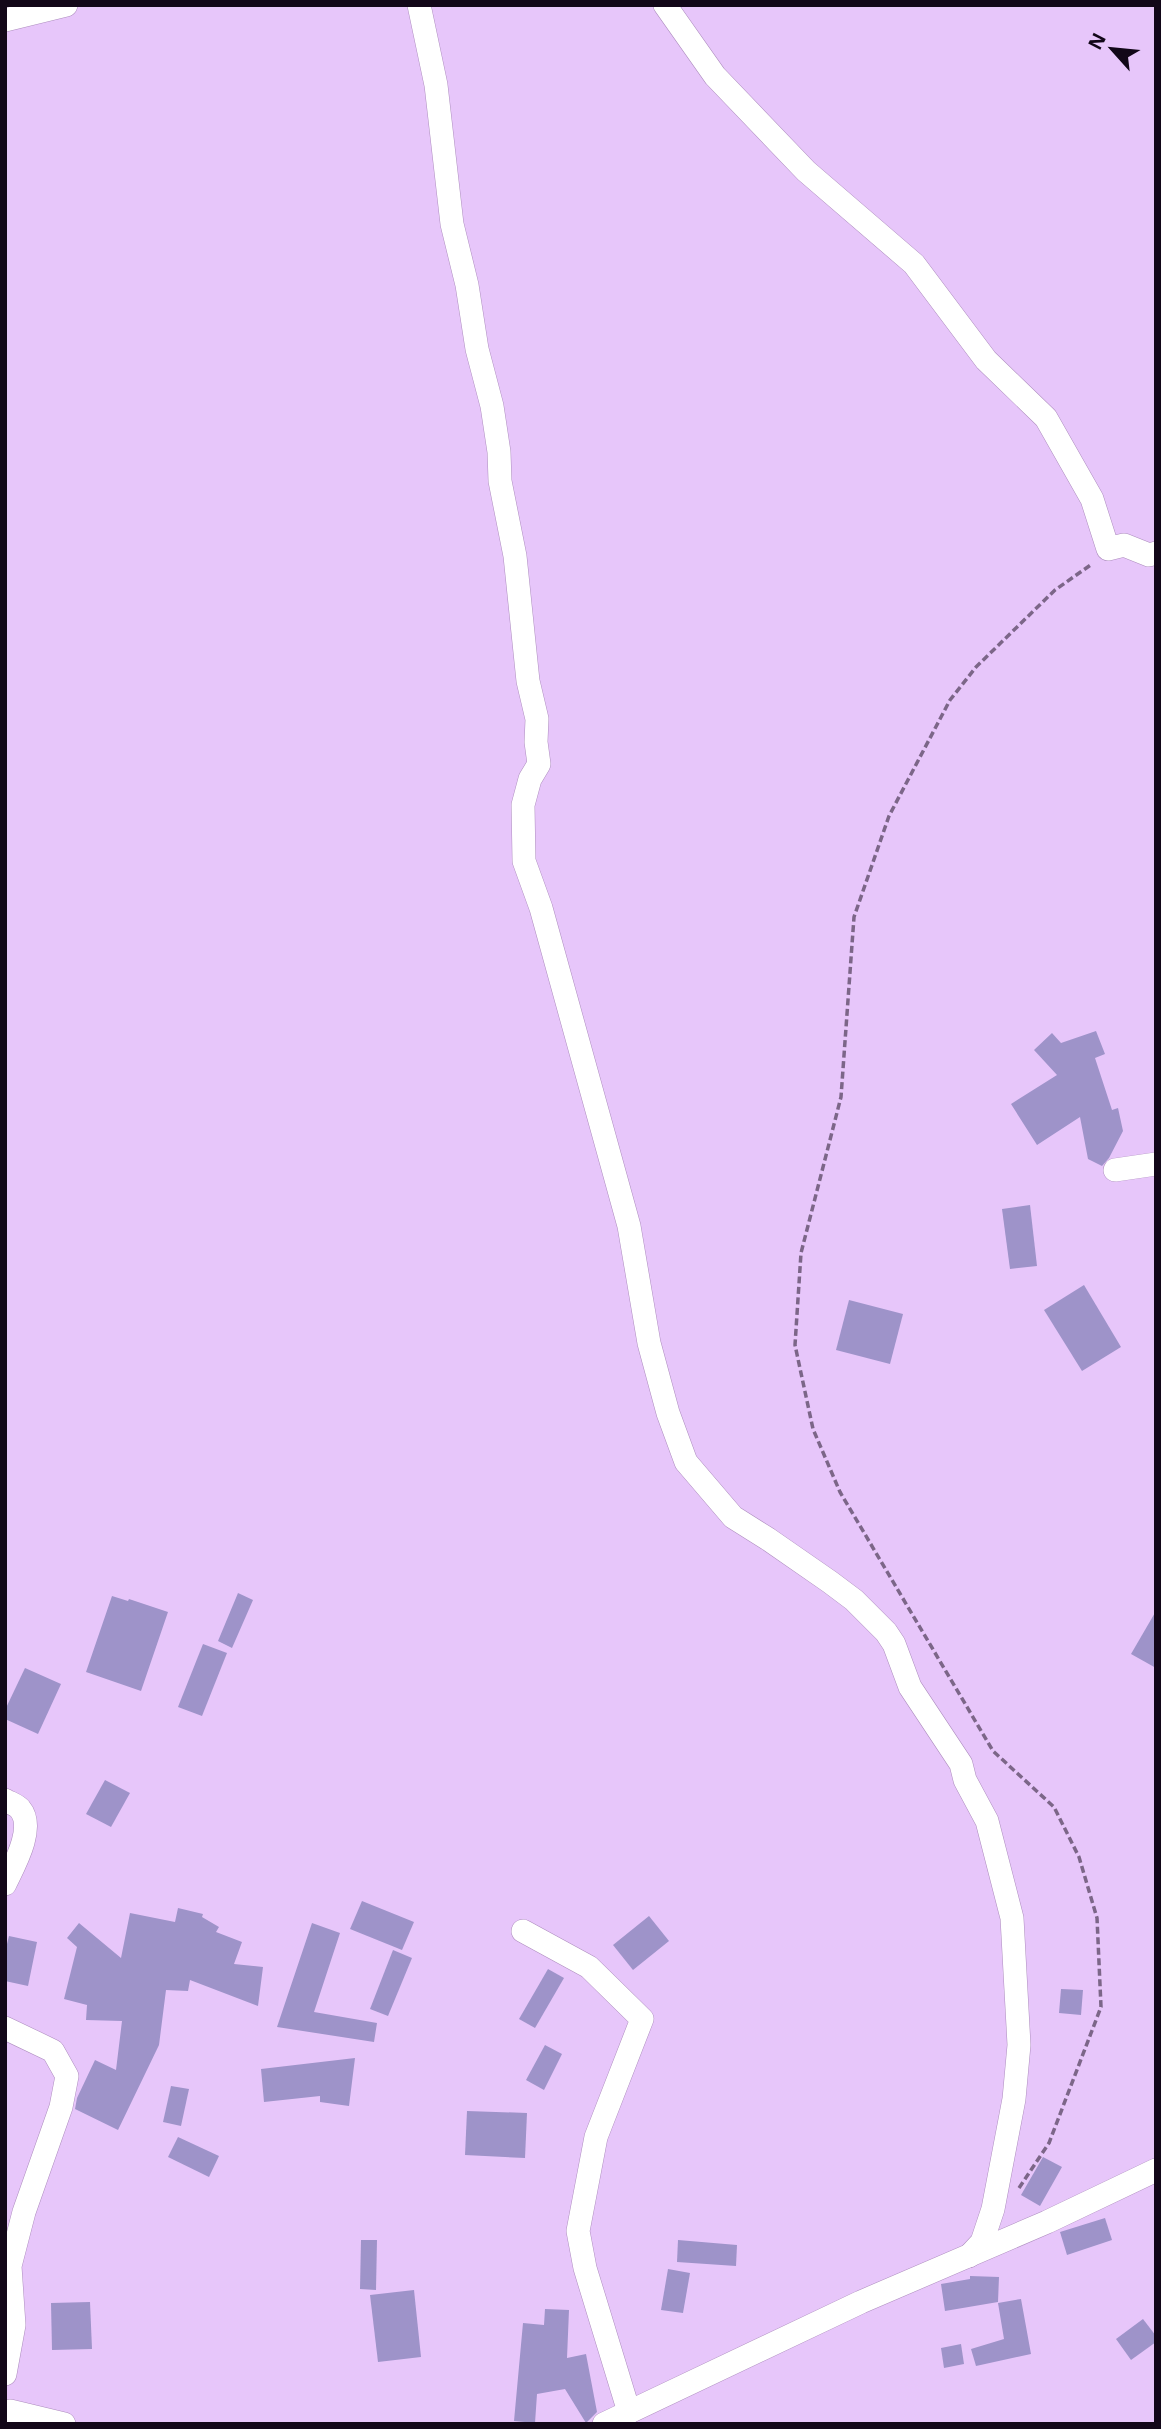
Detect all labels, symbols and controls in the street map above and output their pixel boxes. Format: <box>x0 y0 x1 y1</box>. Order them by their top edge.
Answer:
north arrow <box>1077 14 1147 84</box>
text: N <box>1082 28 1112 54</box>

